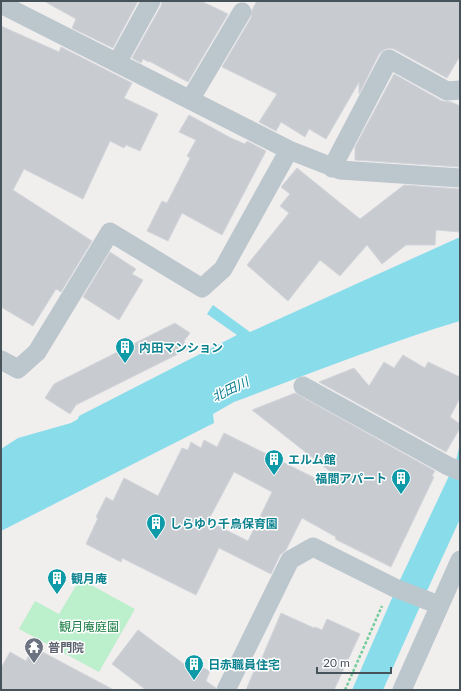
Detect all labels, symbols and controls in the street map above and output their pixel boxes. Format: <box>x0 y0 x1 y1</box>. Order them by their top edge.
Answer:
building icon: 内田マンション <box>114 336 136 364</box>
place label: 内田マンション <box>139 340 223 355</box>
water label: 北田川 <box>209 372 253 405</box>
building icon: エルム館 <box>263 448 285 476</box>
place label: エルム館 <box>288 452 336 467</box>
building icon: 福間アパート <box>390 467 412 495</box>
place label: 福間アパート <box>315 471 387 486</box>
building icon: しらゆり千鳥保育園 <box>145 512 167 540</box>
place label: しらゆり千鳥保育園 <box>170 516 278 531</box>
building icon: 観月庵 <box>46 567 68 595</box>
place label: 観月庵 <box>71 571 107 586</box>
park label: 観月庵庭園 <box>59 619 119 634</box>
temple icon: 普門院 <box>23 636 45 664</box>
place label: 普門院 <box>48 640 84 655</box>
scale bar <box>317 649 391 675</box>
building icon: 日赤職員住宅 <box>183 653 205 681</box>
text: 20 m <box>323 655 350 670</box>
place label: 日赤職員住宅 <box>208 657 280 672</box>

